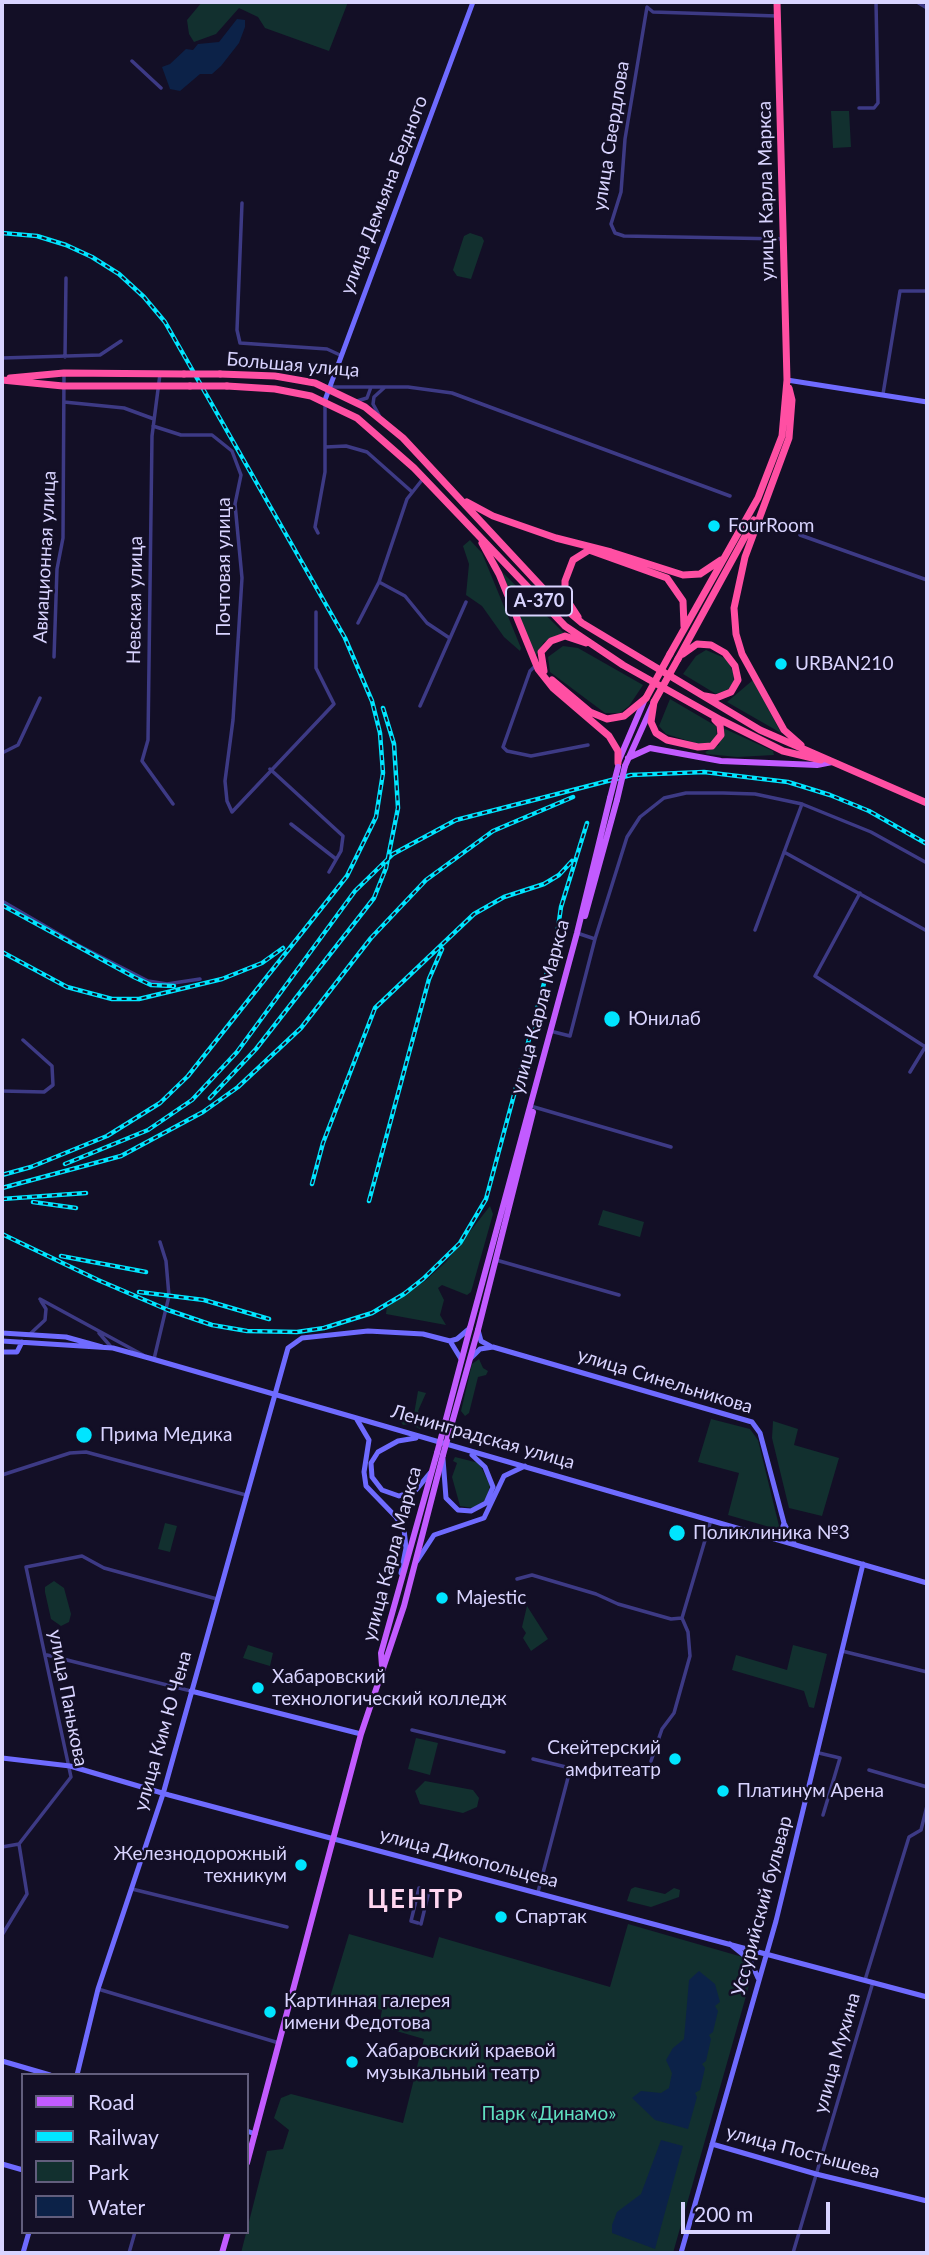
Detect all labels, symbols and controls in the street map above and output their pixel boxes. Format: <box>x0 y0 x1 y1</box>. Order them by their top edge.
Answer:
street label: улица Свердлова <box>588 59 634 213</box>
street label: улица Демьяна Бедного <box>336 92 432 298</box>
street label: улица Карла Маркса <box>753 101 779 281</box>
street label: Большая улица <box>225 348 361 382</box>
street label: Авиационная улица <box>29 470 61 644</box>
street label: Почтовая улица <box>213 497 235 637</box>
place label: FourRoom <box>728 515 814 537</box>
marker: FourRoom <box>706 518 722 534</box>
street label: Невская улица <box>122 536 148 664</box>
road number: А-370 <box>506 586 572 616</box>
place label: URBAN210 <box>795 653 893 675</box>
marker: URBAN210 <box>773 656 789 672</box>
street label: улица Карла Маркса <box>506 917 574 1097</box>
place label: Юнилаб <box>628 1008 701 1030</box>
marker: Юнилаб <box>602 1009 622 1029</box>
street label: улица Синельникова <box>575 1343 755 1419</box>
street label: Ленинградская улица <box>389 1400 577 1474</box>
place label: Прима Медика <box>100 1424 232 1446</box>
marker: Прима Медика <box>74 1425 94 1445</box>
street label: улица Карла Маркса <box>358 1464 426 1644</box>
place label: Поликлиника №3 <box>693 1522 850 1544</box>
marker: Поликлиника №3 <box>667 1523 687 1543</box>
place label: Majestic <box>456 1587 526 1609</box>
marker: Majestic <box>434 1590 450 1606</box>
street label: улица Панькова <box>44 1628 92 1768</box>
street label: улица Ким Ю Чена <box>129 1648 197 1814</box>
place label: Хабаровский технологический колледж <box>272 1666 507 1710</box>
marker: Хабаровский технологический колледж <box>250 1680 266 1696</box>
place label: Скейтерский амфитеатр <box>547 1737 661 1781</box>
marker: Скейтерский амфитеатр <box>667 1751 683 1767</box>
place label: Платинум Арена <box>737 1780 884 1802</box>
marker: Платинум Арена <box>715 1783 731 1799</box>
street label: Уссурийский бульвар <box>727 1813 797 1999</box>
street label: улица Дикопольцева <box>377 1823 561 1893</box>
place label: Железнодорожный техникум <box>114 1843 287 1887</box>
marker: Железнодорожный техникум <box>293 1857 309 1873</box>
district label: ЦЕНТР <box>368 1884 464 1916</box>
place label: Спартак <box>515 1906 587 1928</box>
marker: Спартак <box>493 1909 509 1925</box>
place label: Картинная галерея имени Федотова <box>284 1990 450 2034</box>
street label: улица Мухина <box>809 1990 865 2116</box>
marker: Картинная галерея имени Федотова <box>262 2004 278 2020</box>
place label: Хабаровский краевой музыкальный театр <box>366 2040 556 2084</box>
marker: Хабаровский краевой музыкальный театр <box>344 2054 360 2070</box>
legend <box>21 2073 248 2234</box>
text: Road <box>88 2089 135 2114</box>
park label: Парк «Динамо» <box>482 2103 616 2125</box>
street label: улица Постышева <box>724 2121 882 2183</box>
text: Railway <box>88 2124 159 2149</box>
text: Park <box>88 2159 129 2184</box>
scale bar <box>684 2188 833 2232</box>
text: Water <box>88 2194 145 2219</box>
text: 200 m <box>694 2201 753 2226</box>

